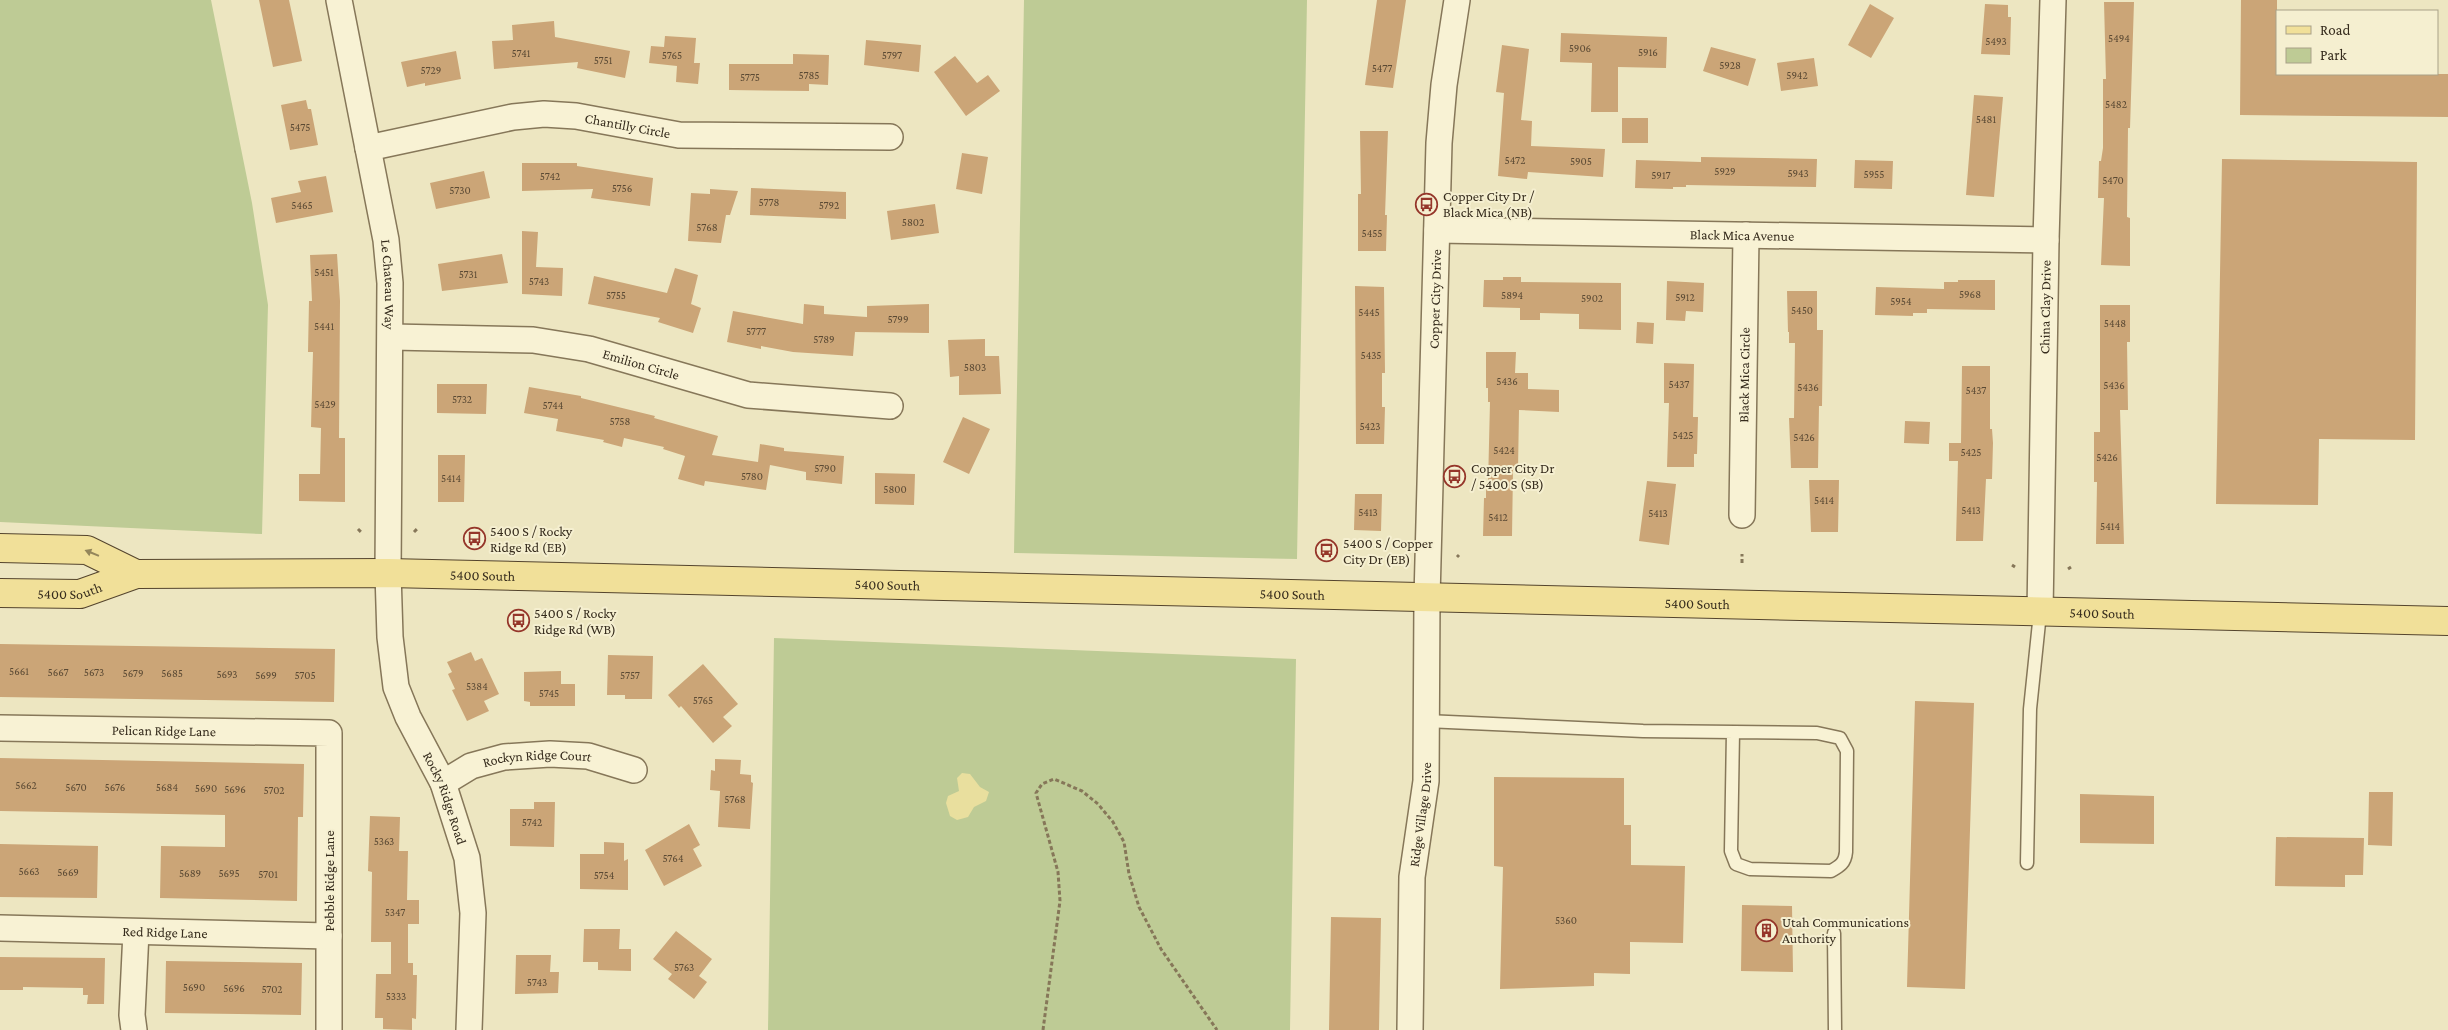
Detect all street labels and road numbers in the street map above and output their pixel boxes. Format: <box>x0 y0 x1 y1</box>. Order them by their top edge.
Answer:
street label: Chantilly Circle <box>584 110 672 141</box>
street label: Black Mica Avenue <box>1690 226 1794 244</box>
street label: Le Chateau Way <box>378 238 398 330</box>
street label: Copper City Drive <box>1426 249 1444 349</box>
street label: China Clay Drive <box>2036 260 2054 354</box>
street label: Black Mica Circle <box>1735 327 1753 423</box>
street label: Emilion Circle <box>601 345 681 383</box>
street label: 5400 South <box>450 566 516 584</box>
street label: 5400 South <box>855 576 921 593</box>
street label: 5400 South <box>37 579 104 602</box>
street label: 5400 South <box>1259 585 1326 603</box>
street label: 5400 South <box>1664 595 1730 612</box>
street label: 5400 South <box>2069 604 2135 622</box>
street label: Pelican Ridge Lane <box>112 722 216 739</box>
street label: Rockyn Ridge Court <box>481 746 594 770</box>
street label: Rocky Ridge Road <box>420 749 470 847</box>
street label: Ridge Village Drive <box>1406 762 1434 868</box>
street label: Pebble Ridge Lane <box>321 830 337 932</box>
street label: Red Ridge Lane <box>122 923 208 941</box>

